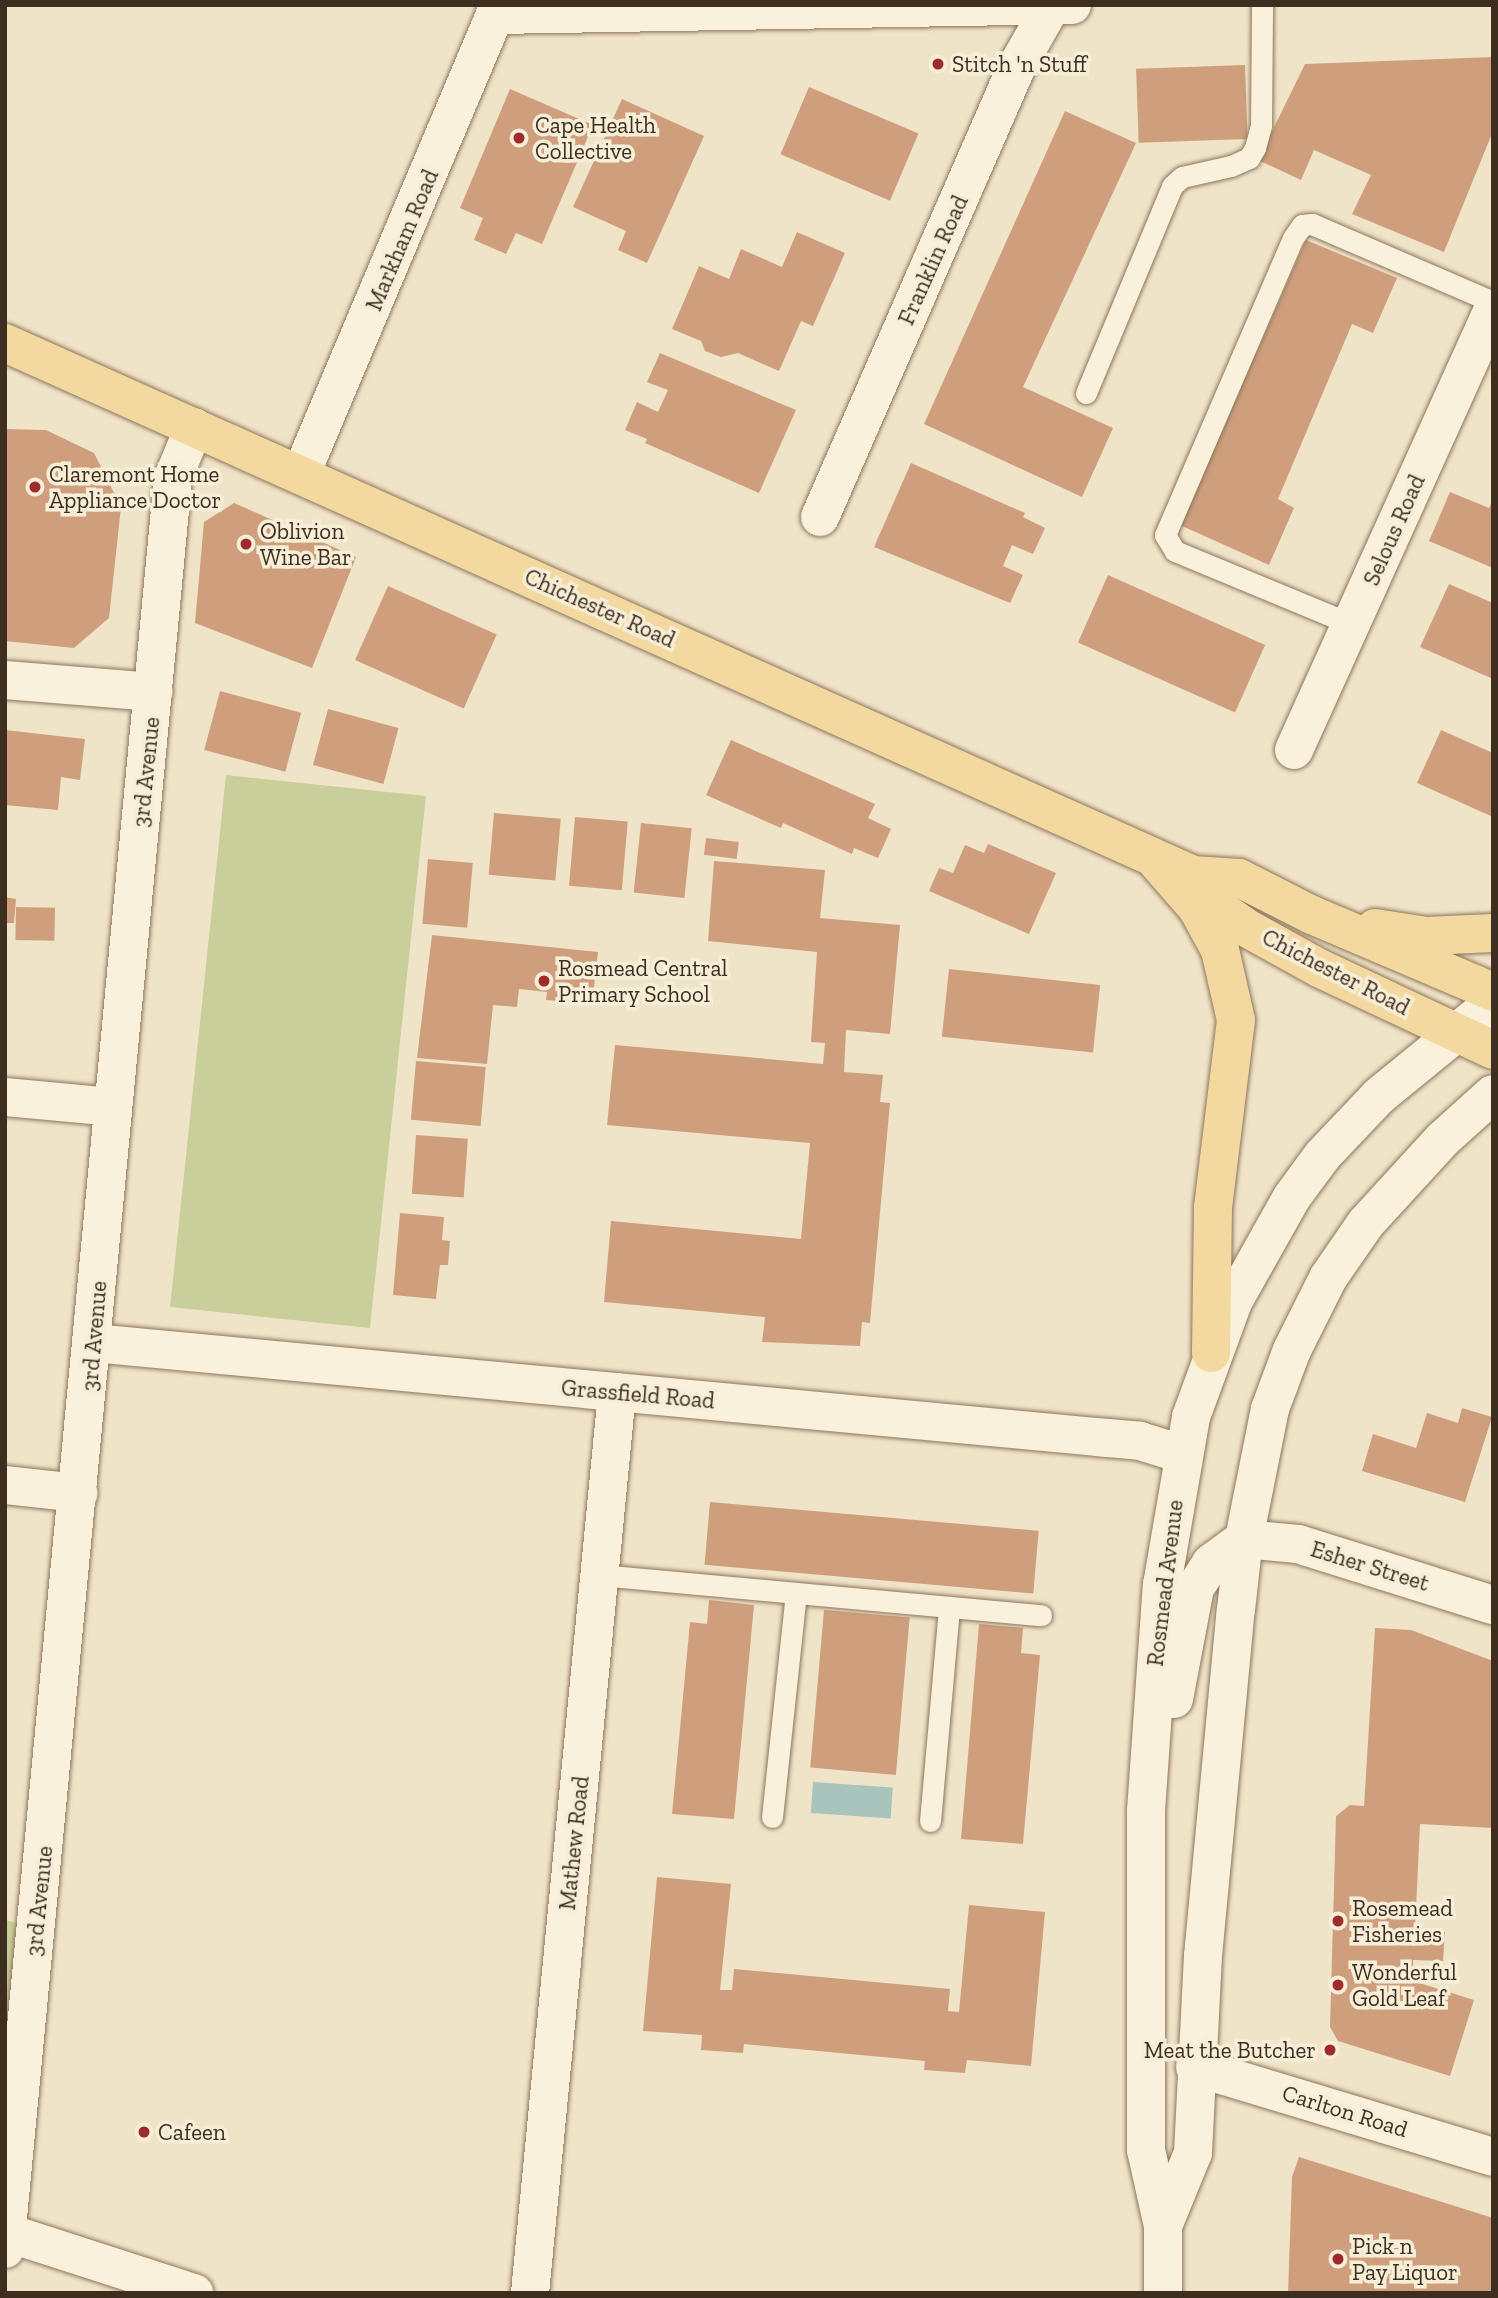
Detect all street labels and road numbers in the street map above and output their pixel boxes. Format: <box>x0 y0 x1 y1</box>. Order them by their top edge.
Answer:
street label: Markham Road <box>360 165 444 315</box>
street label: Franklin Road <box>892 191 974 329</box>
street label: Selous Road <box>1357 470 1431 590</box>
street label: Chichester Road <box>520 562 680 654</box>
street label: 3rd Avenue <box>126 715 166 829</box>
street label: Chichester Road <box>1257 923 1415 1021</box>
street label: 3rd Avenue <box>75 1279 113 1393</box>
street label: Grassfield Road <box>560 1374 716 1414</box>
street label: Rosmead Avenue <box>1141 1498 1189 1668</box>
street label: Esher Street <box>1307 1535 1433 1597</box>
street label: Mathew Road <box>553 1774 595 1912</box>
street label: 3rd Avenue <box>19 1844 59 1958</box>
street label: Carlton Road <box>1279 2079 1411 2143</box>

